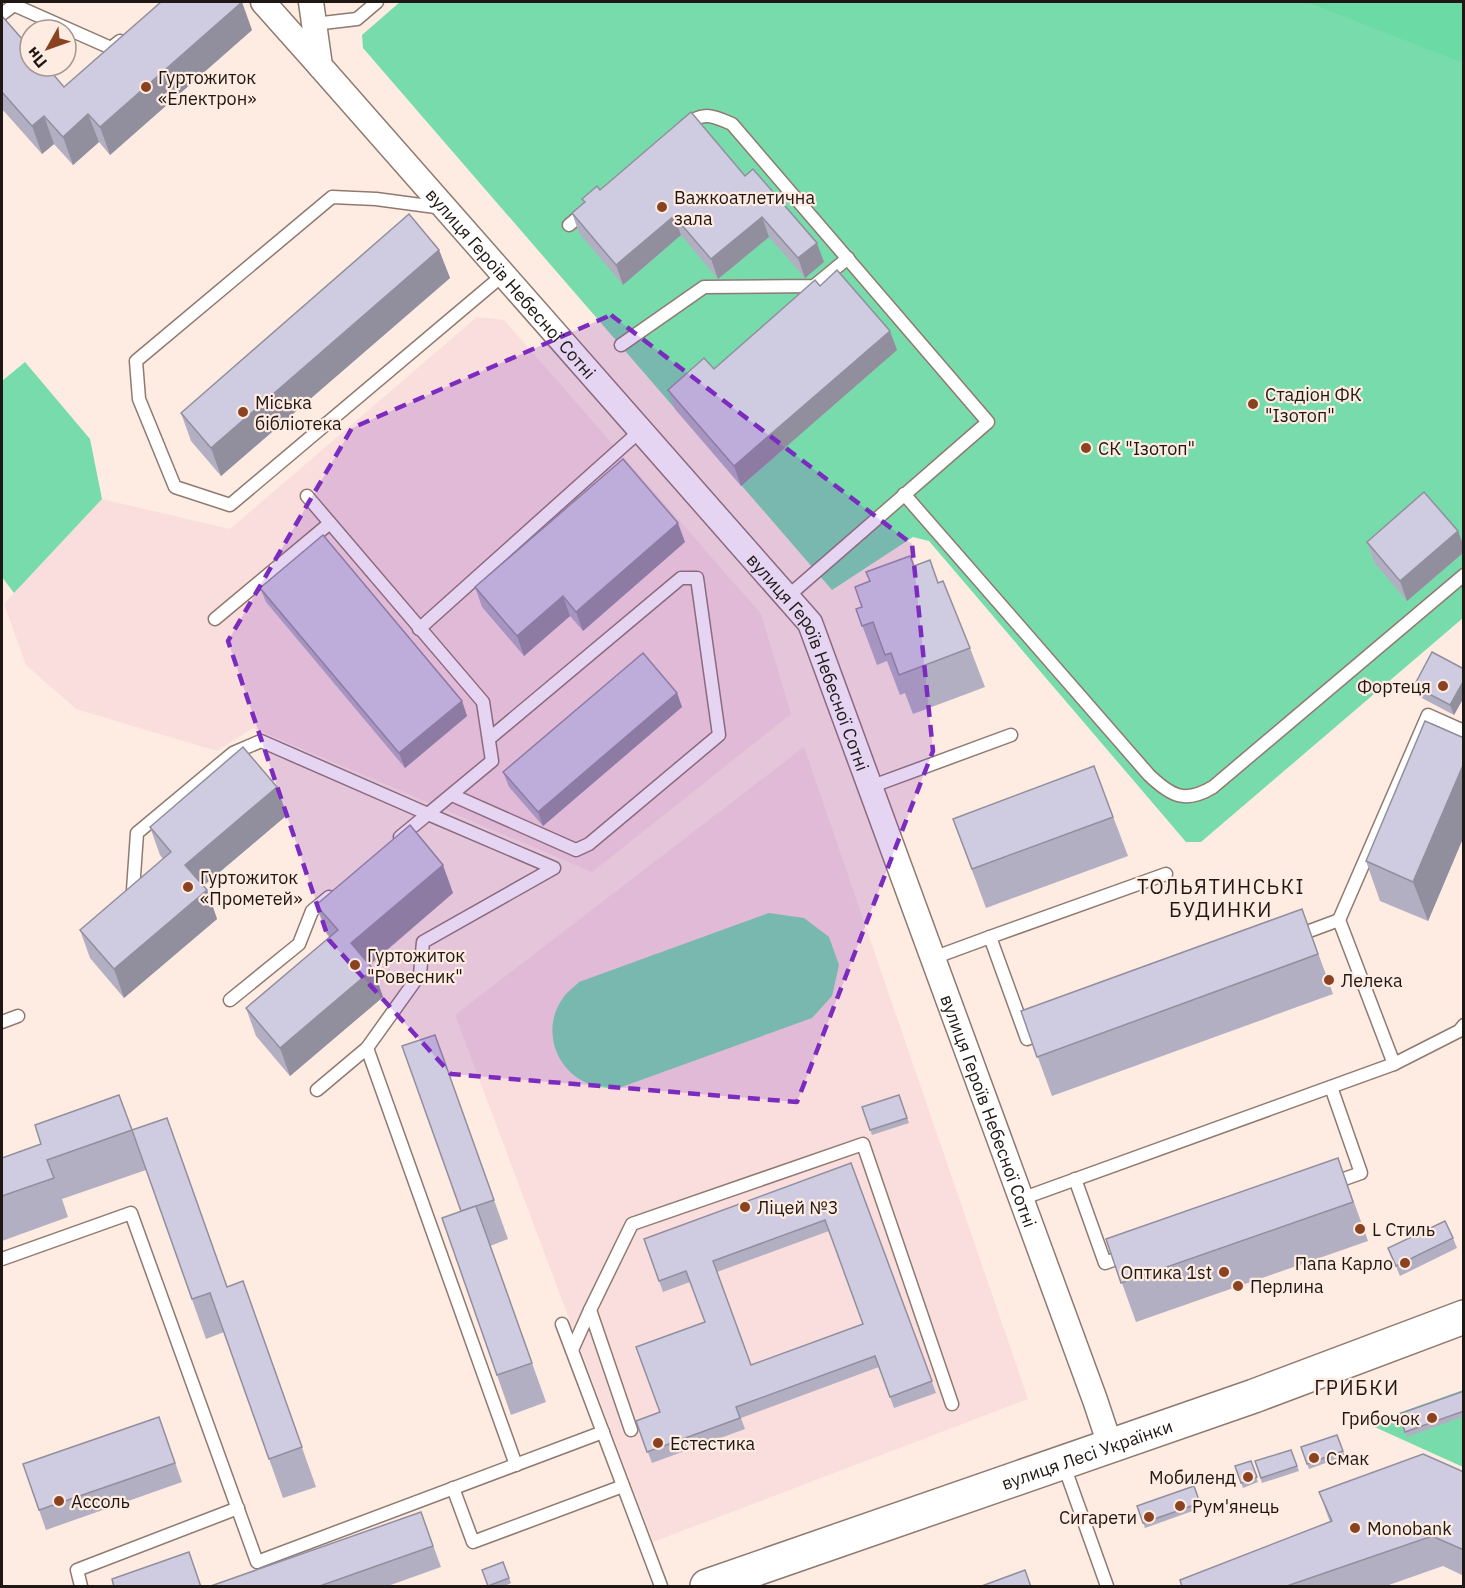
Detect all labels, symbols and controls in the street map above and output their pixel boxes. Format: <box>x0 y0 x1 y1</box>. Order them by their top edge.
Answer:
north arrow <box>18 18 78 78</box>
text: Пн <box>22 43 51 72</box>
place label: Гуртожиток «Електрон» <box>158 66 257 110</box>
marker: Гуртожиток «Електрон» <box>139 80 153 94</box>
street label: вулиця Героїв Небесної Сотні <box>421 183 601 383</box>
place label: Важкоатлетична зала <box>674 186 815 230</box>
marker: Важкоатлетична зала <box>655 200 669 214</box>
place label: Стадіон ФК "Ізотоп" <box>1265 383 1362 427</box>
place label: Міська бібліотека <box>255 391 342 435</box>
marker: Стадіон ФК "Ізотоп" <box>1246 397 1260 411</box>
marker: Міська бібліотека <box>236 405 250 419</box>
place label: СК "Ізотоп" <box>1098 437 1195 460</box>
marker: СК "Ізотоп" <box>1079 441 1093 455</box>
street label: вулиця Героїв Небесної Сотні <box>742 548 875 774</box>
place label: Фортеця <box>1357 675 1431 698</box>
marker: Фортеця <box>1436 679 1450 693</box>
place label: Гуртожиток «Прометей» <box>200 866 302 910</box>
district label: ТОЛЬЯТИНСЬКІ БУДИНКИ <box>1137 873 1305 923</box>
marker: Гуртожиток «Прометей» <box>181 880 195 894</box>
place label: Гуртожиток "Ровесник" <box>367 944 465 988</box>
marker: Гуртожиток "Ровесник" <box>348 958 362 972</box>
place label: Лелека <box>1341 969 1403 992</box>
marker: Лелека <box>1322 973 1336 987</box>
street label: вулиця Героїв Небесної Сотні <box>936 991 1042 1230</box>
place label: Ліцей №3 <box>757 1196 839 1219</box>
marker: Ліцей №3 <box>738 1200 752 1214</box>
place label: L Стиль <box>1372 1218 1435 1241</box>
marker: L Стиль <box>1353 1222 1367 1236</box>
place label: Папа Карло <box>1295 1252 1393 1275</box>
marker: Папа Карло <box>1398 1256 1412 1270</box>
place label: Оптика 1st <box>1121 1261 1212 1284</box>
marker: Оптика 1st <box>1217 1265 1231 1279</box>
place label: Перлина <box>1250 1275 1324 1298</box>
marker: Перлина <box>1231 1279 1245 1293</box>
district label: ГРИБКИ <box>1314 1374 1400 1401</box>
place label: Грибочок <box>1341 1407 1420 1430</box>
marker: Грибочок <box>1425 1411 1439 1425</box>
street label: вулиця Лесі Українки <box>998 1414 1175 1494</box>
place label: Естестика <box>670 1432 756 1455</box>
marker: Естестика <box>651 1436 665 1450</box>
place label: Смак <box>1326 1447 1369 1470</box>
marker: Смак <box>1307 1451 1321 1465</box>
place label: Мобиленд <box>1149 1466 1236 1489</box>
marker: Мобиленд <box>1241 1470 1255 1484</box>
place label: Ассоль <box>71 1490 130 1513</box>
marker: Ассоль <box>52 1494 66 1508</box>
place label: Рум'янець <box>1192 1495 1279 1518</box>
marker: Рум'янець <box>1173 1499 1187 1513</box>
place label: Сигарети <box>1059 1506 1137 1529</box>
marker: Сигарети <box>1142 1510 1156 1524</box>
place label: Monobank <box>1367 1517 1452 1540</box>
marker: Monobank <box>1348 1521 1362 1535</box>

